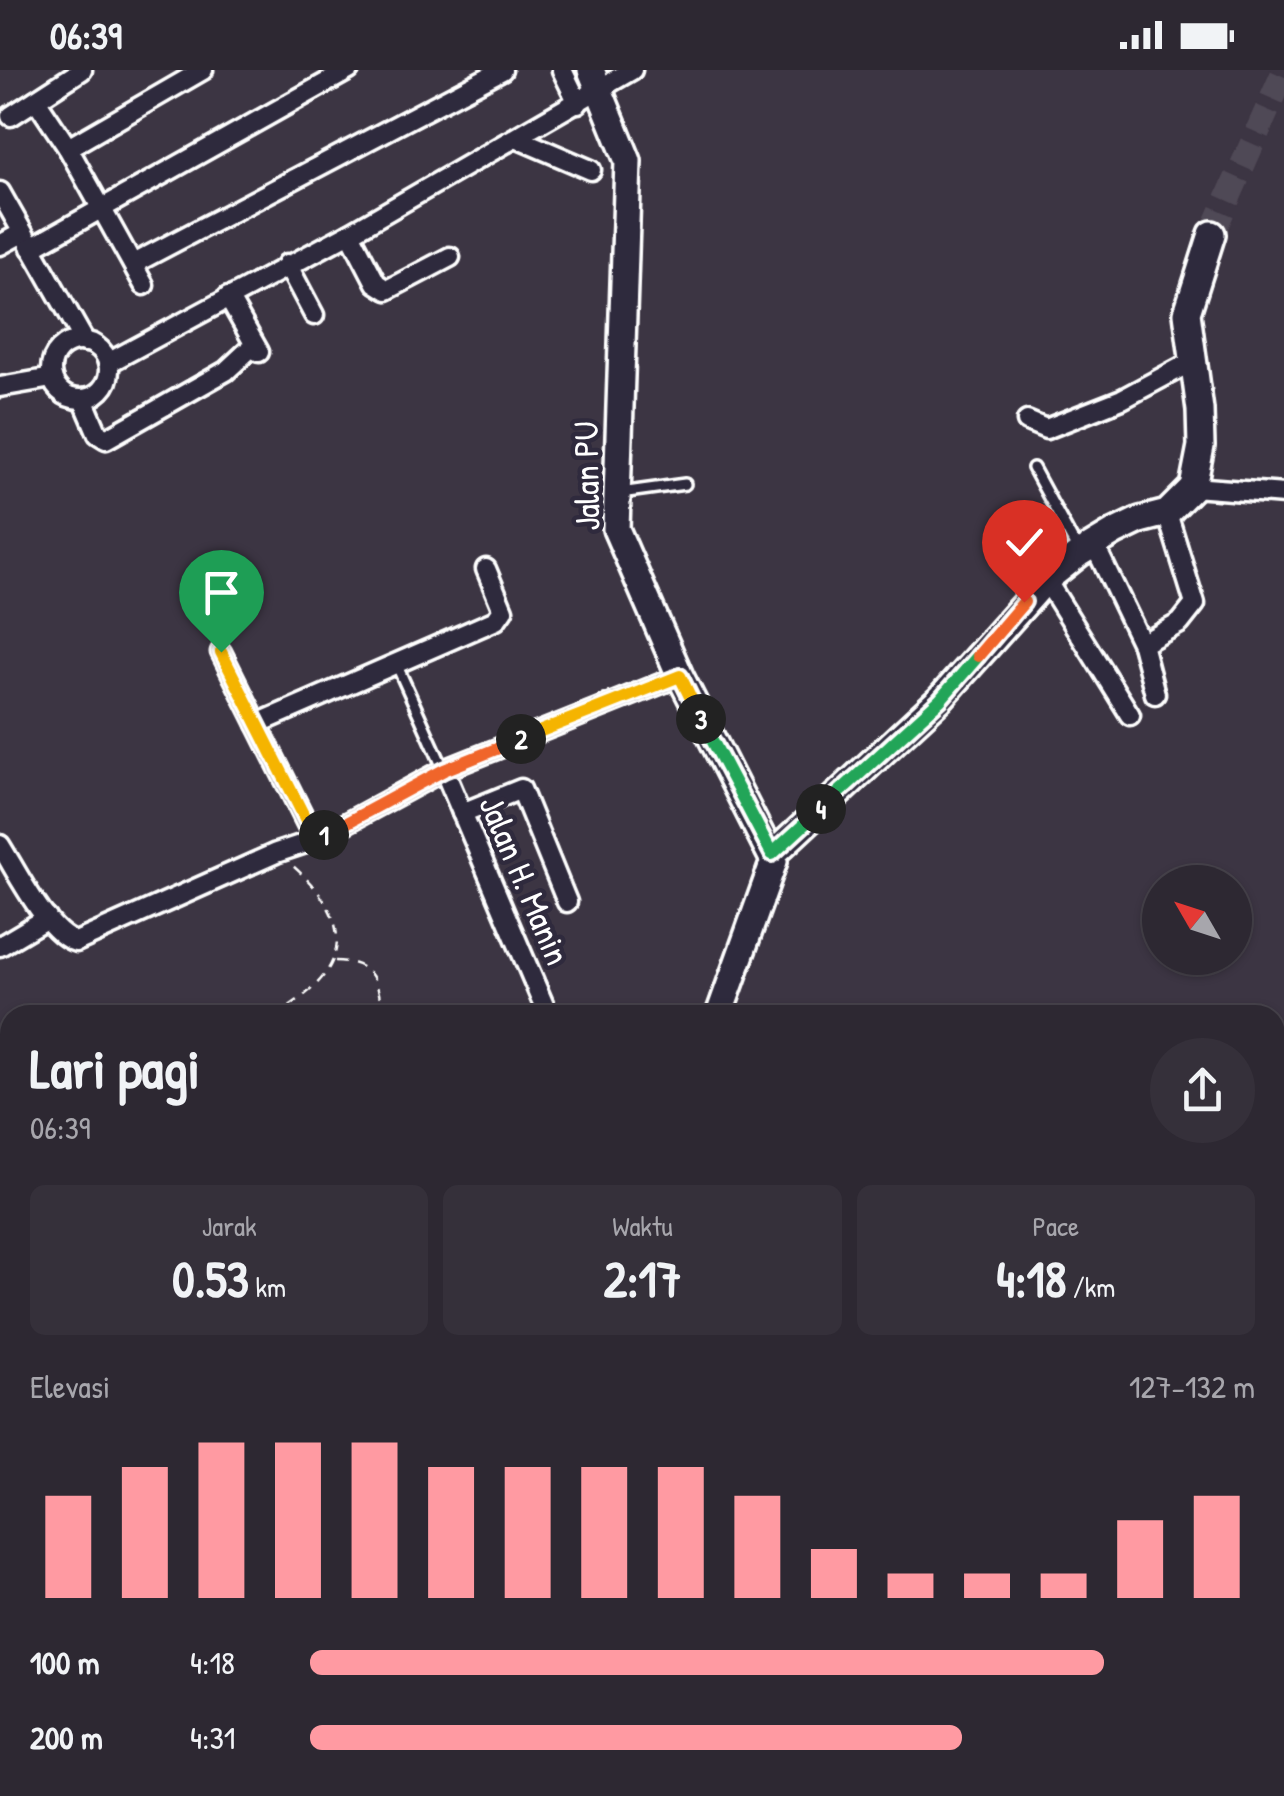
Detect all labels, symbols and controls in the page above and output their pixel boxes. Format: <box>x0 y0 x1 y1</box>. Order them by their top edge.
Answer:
text: 06:39 <box>50 9 122 61</box>
street label: Jalan PU <box>562 421 610 531</box>
pin <box>982 500 1067 603</box>
icon: check <box>997 515 1052 570</box>
pin <box>179 550 264 653</box>
icon: arrive <box>194 565 249 620</box>
pin: 3 <box>676 694 726 744</box>
text: 3 <box>695 700 707 738</box>
pin: 2 <box>496 714 546 764</box>
text: 2 <box>514 720 528 758</box>
pin: 4 <box>796 784 846 834</box>
street label: Jalan H. Manin <box>468 788 582 972</box>
text: 4 <box>816 790 826 828</box>
pin: 1 <box>299 810 349 860</box>
text: 1 <box>319 816 329 854</box>
north arrow <box>1142 865 1252 975</box>
map controls <box>1142 865 1252 975</box>
text: Lari pagi <box>30 1031 200 1105</box>
button: share <box>1150 1038 1255 1143</box>
text: 06:39 <box>30 1106 91 1149</box>
text: Jarak <box>202 1207 257 1245</box>
text: Waktu <box>612 1207 673 1245</box>
text: Pace <box>1033 1207 1079 1245</box>
text: 0.53 <box>172 1245 249 1313</box>
text: 2:17 <box>604 1245 681 1313</box>
text: 4:18 <box>996 1245 1066 1313</box>
text: km <box>249 1268 286 1306</box>
text: /km <box>1066 1268 1115 1306</box>
text: Elevasi <box>30 1365 110 1408</box>
text: 127–132 m <box>1129 1365 1255 1408</box>
text: 100 m <box>30 1641 99 1684</box>
text: 4:18 <box>190 1641 235 1684</box>
text: 200 m <box>30 1716 103 1759</box>
text: 4:31 <box>190 1716 235 1759</box>

